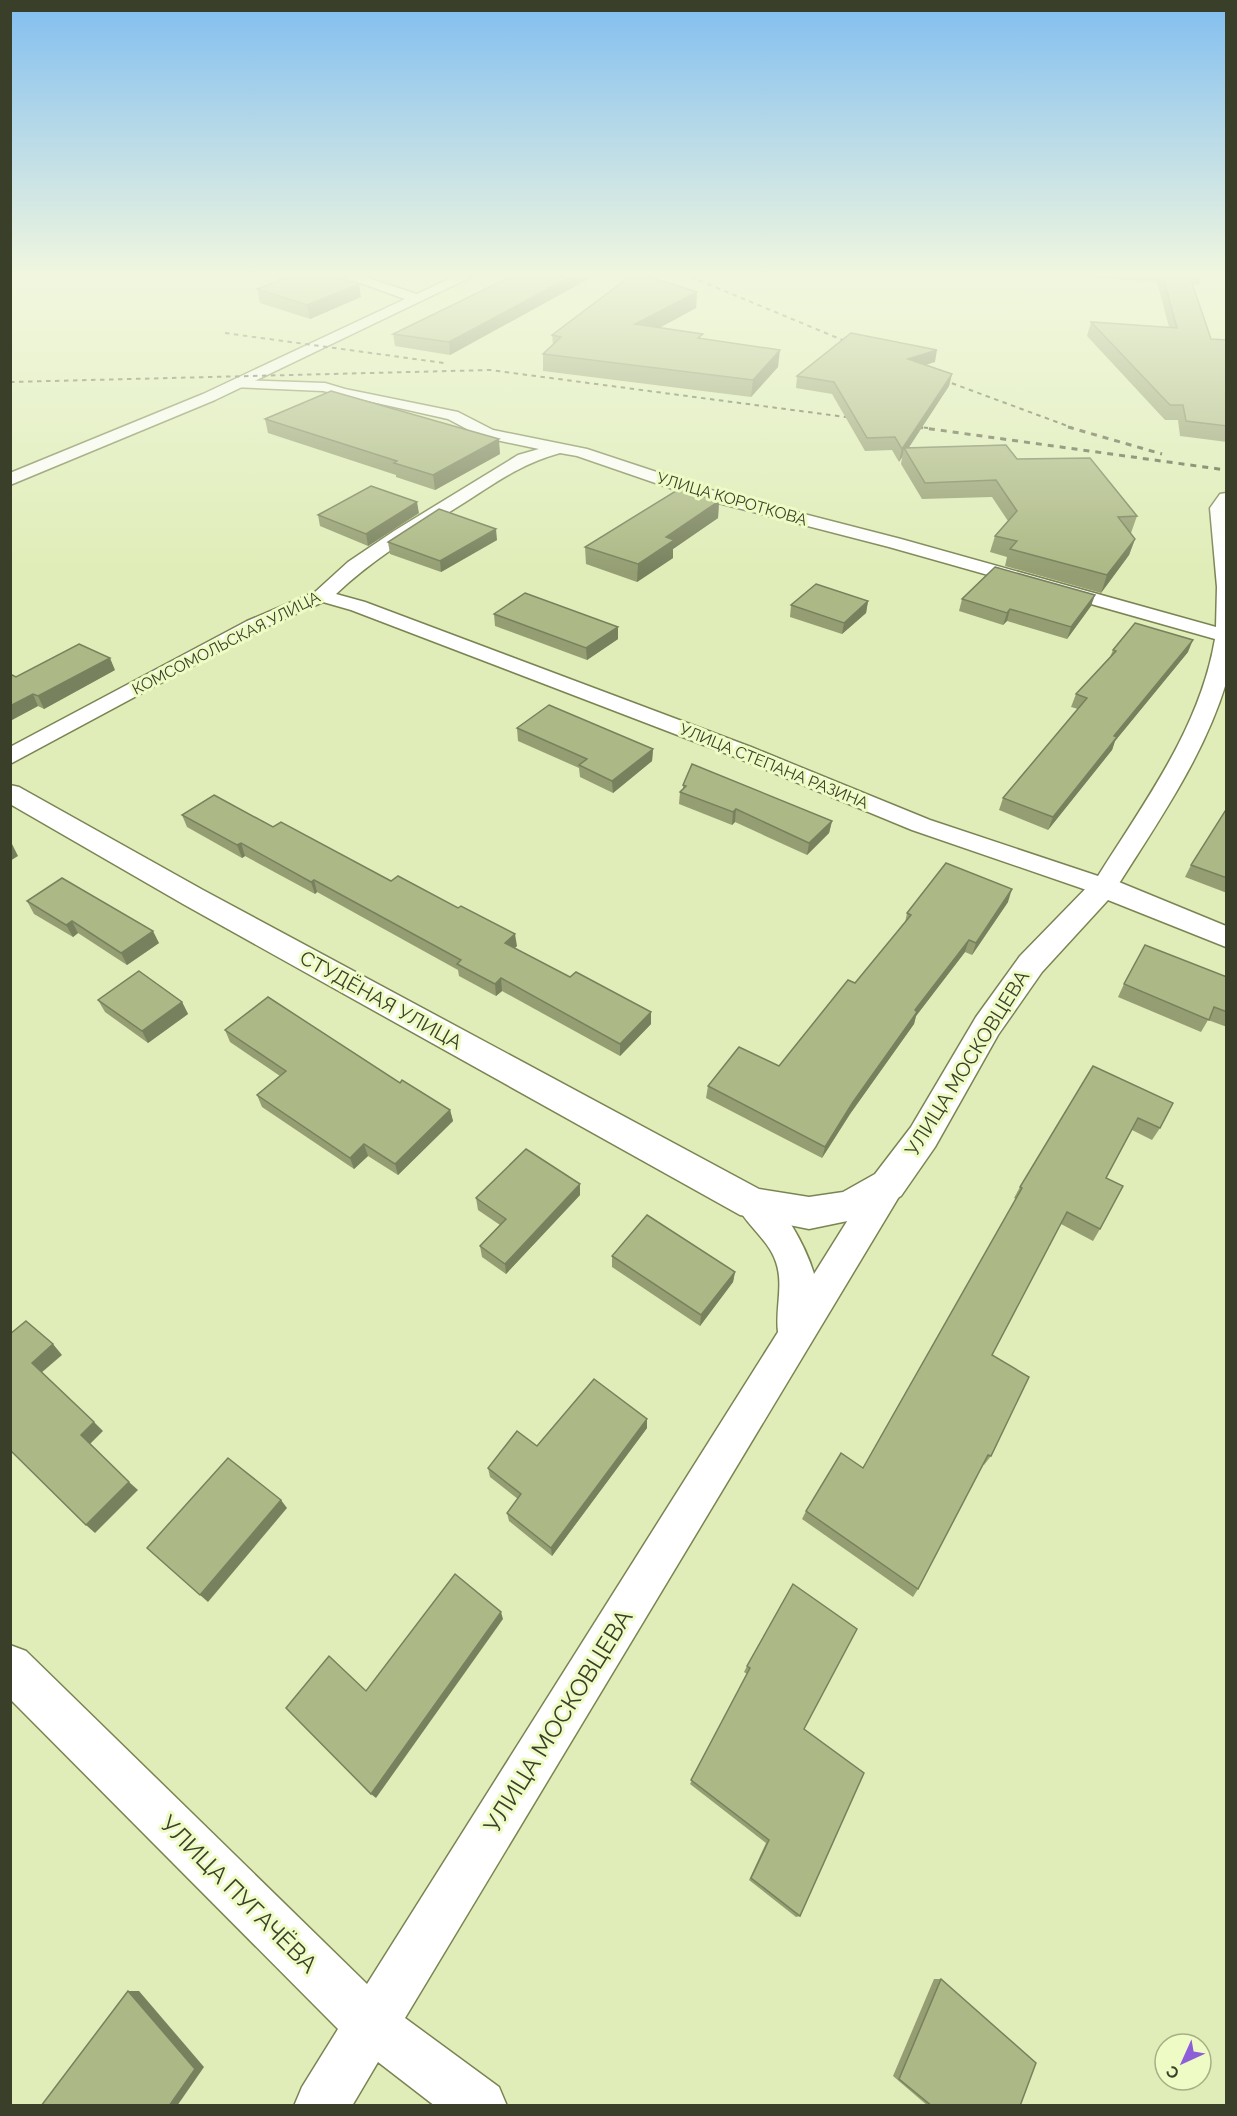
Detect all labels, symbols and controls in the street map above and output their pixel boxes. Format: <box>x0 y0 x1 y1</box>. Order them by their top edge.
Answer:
street label: УЛИЦА КОРОТКОВА <box>655 468 809 530</box>
street label: КОМСОМОЛЬСКАЯ УЛИЦА <box>129 587 323 699</box>
street label: УЛИЦА СТЕПАНА РАЗИНА <box>677 719 871 813</box>
street label: СТУДЁНАЯ УЛИЦА <box>296 945 467 1055</box>
street label: УЛИЦА МОСКОВЦЕВА <box>900 965 1034 1160</box>
street label: УЛИЦА МОСКОВЦЕВА <box>477 1604 639 1838</box>
street label: УЛИЦА ПУГАЧЁВА <box>154 1809 324 1979</box>
north arrow <box>1153 2032 1213 2092</box>
text: С <box>1162 2062 1183 2083</box>

